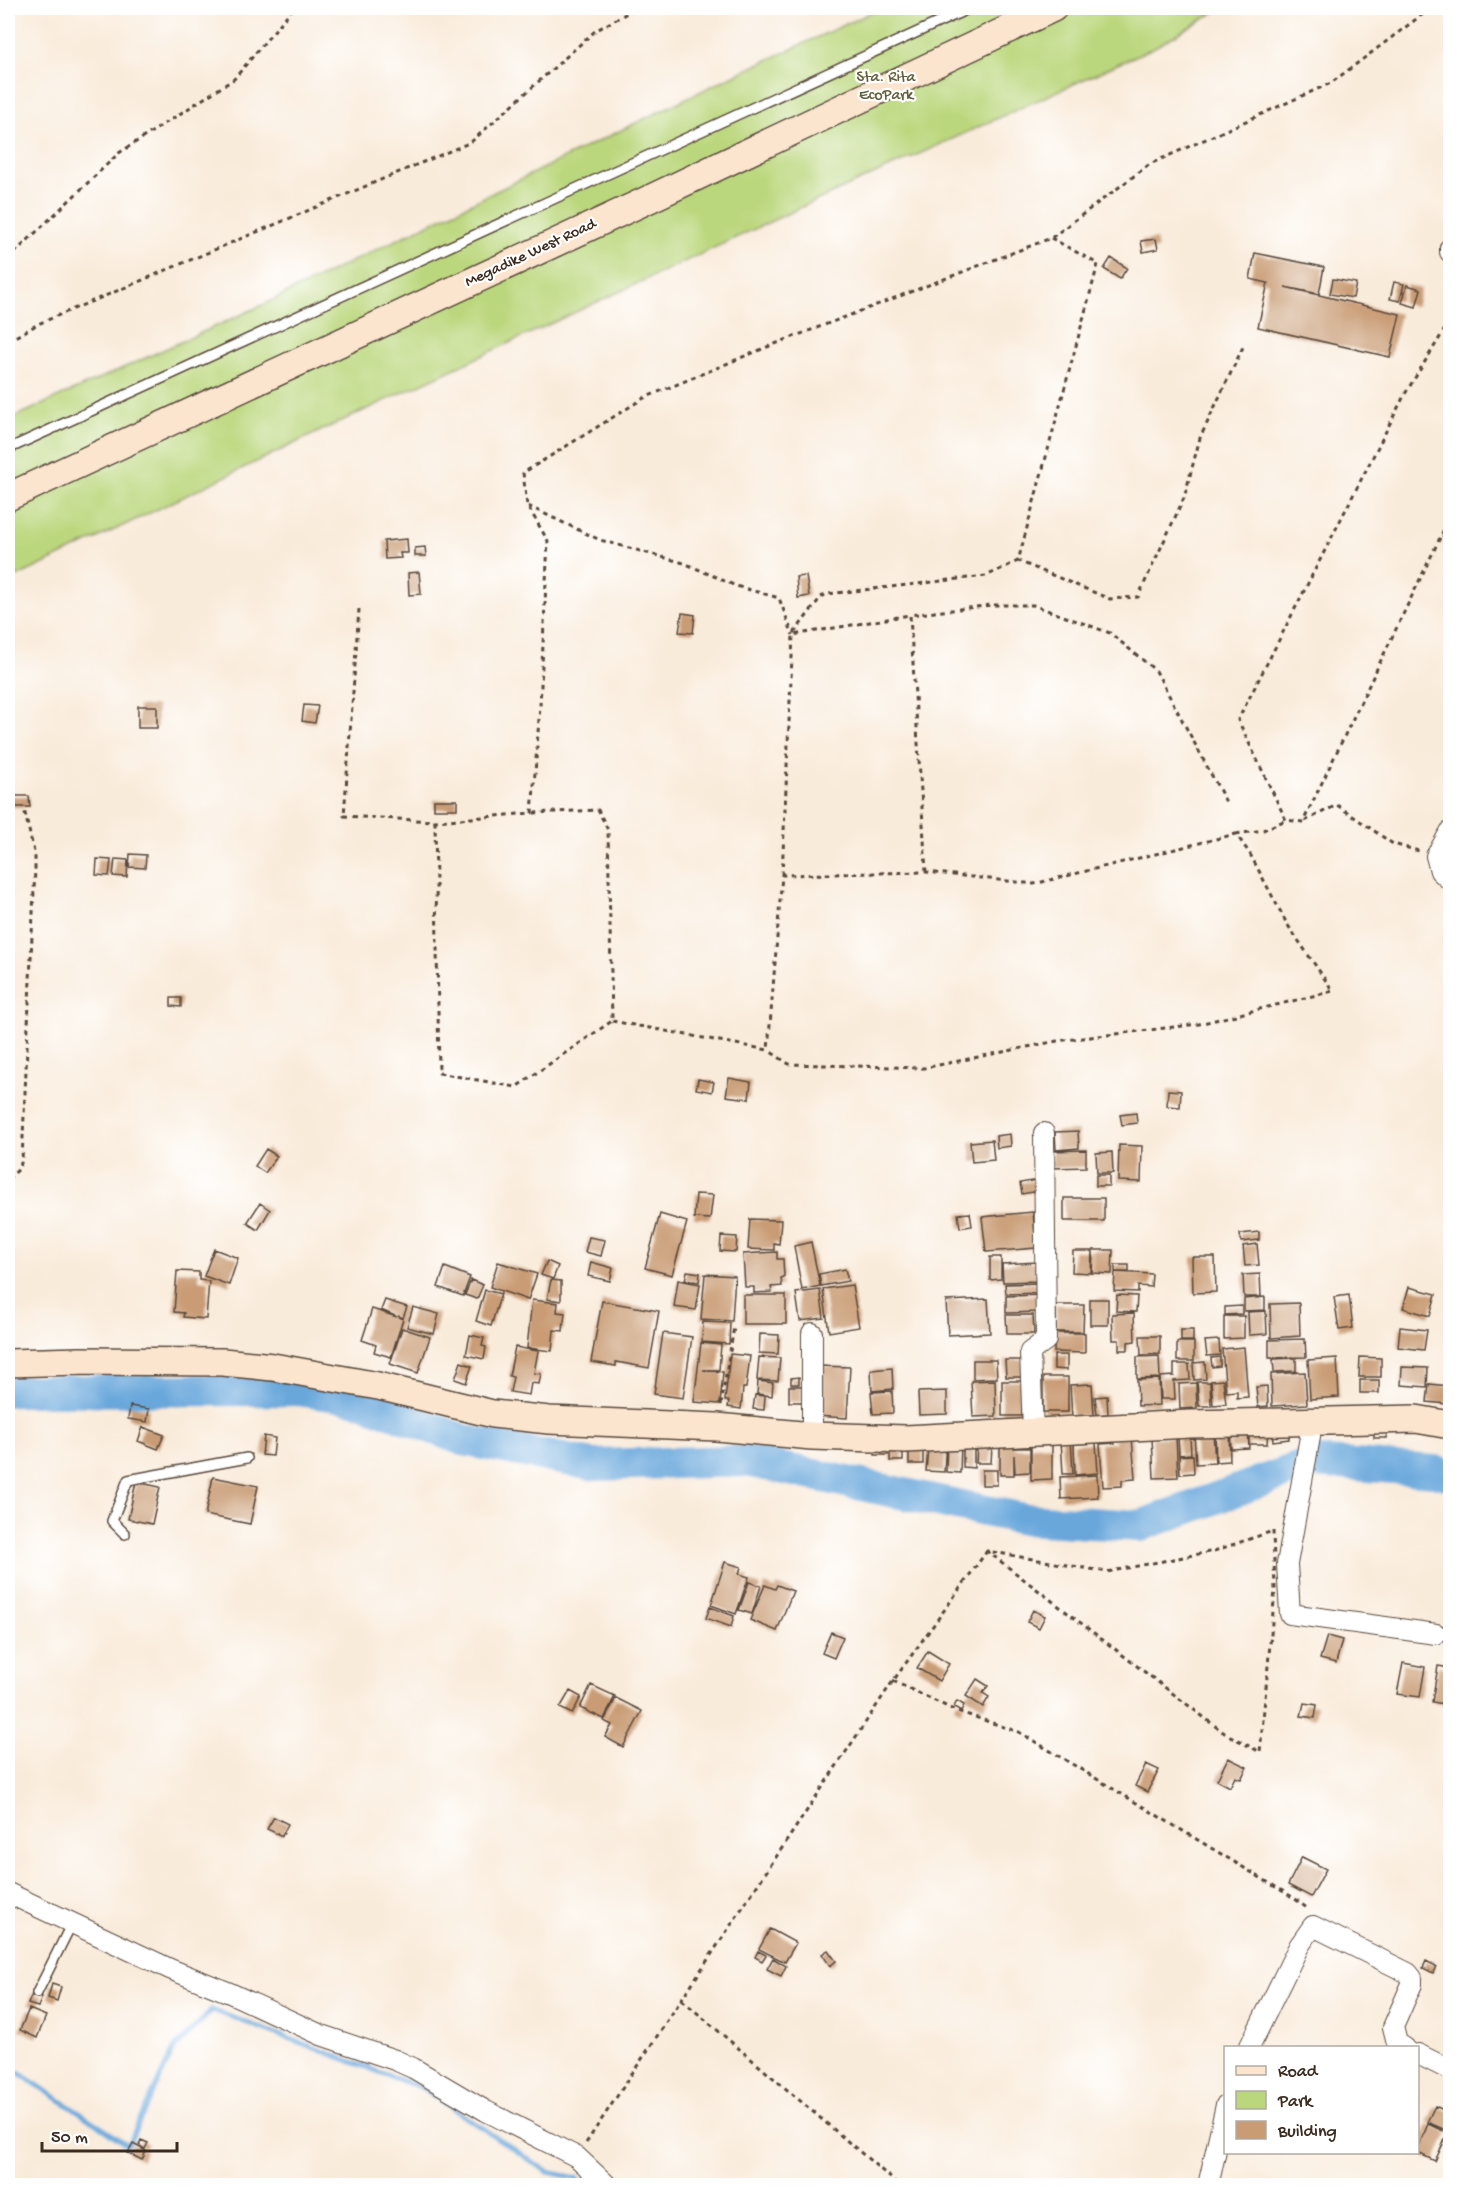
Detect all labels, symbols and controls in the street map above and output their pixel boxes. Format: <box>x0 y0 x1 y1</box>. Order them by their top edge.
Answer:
park label: Sta. Rita EcoPark <box>857 69 917 106</box>
street label: Megadike West Road <box>462 215 601 293</box>
legend <box>1224 2046 1419 2154</box>
text: Road <box>1278 2062 1319 2083</box>
text: Park <box>1277 2092 1314 2113</box>
scale bar <box>42 2115 177 2153</box>
text: Building <box>1277 2122 1337 2143</box>
text: 50 m <box>51 2128 88 2149</box>

